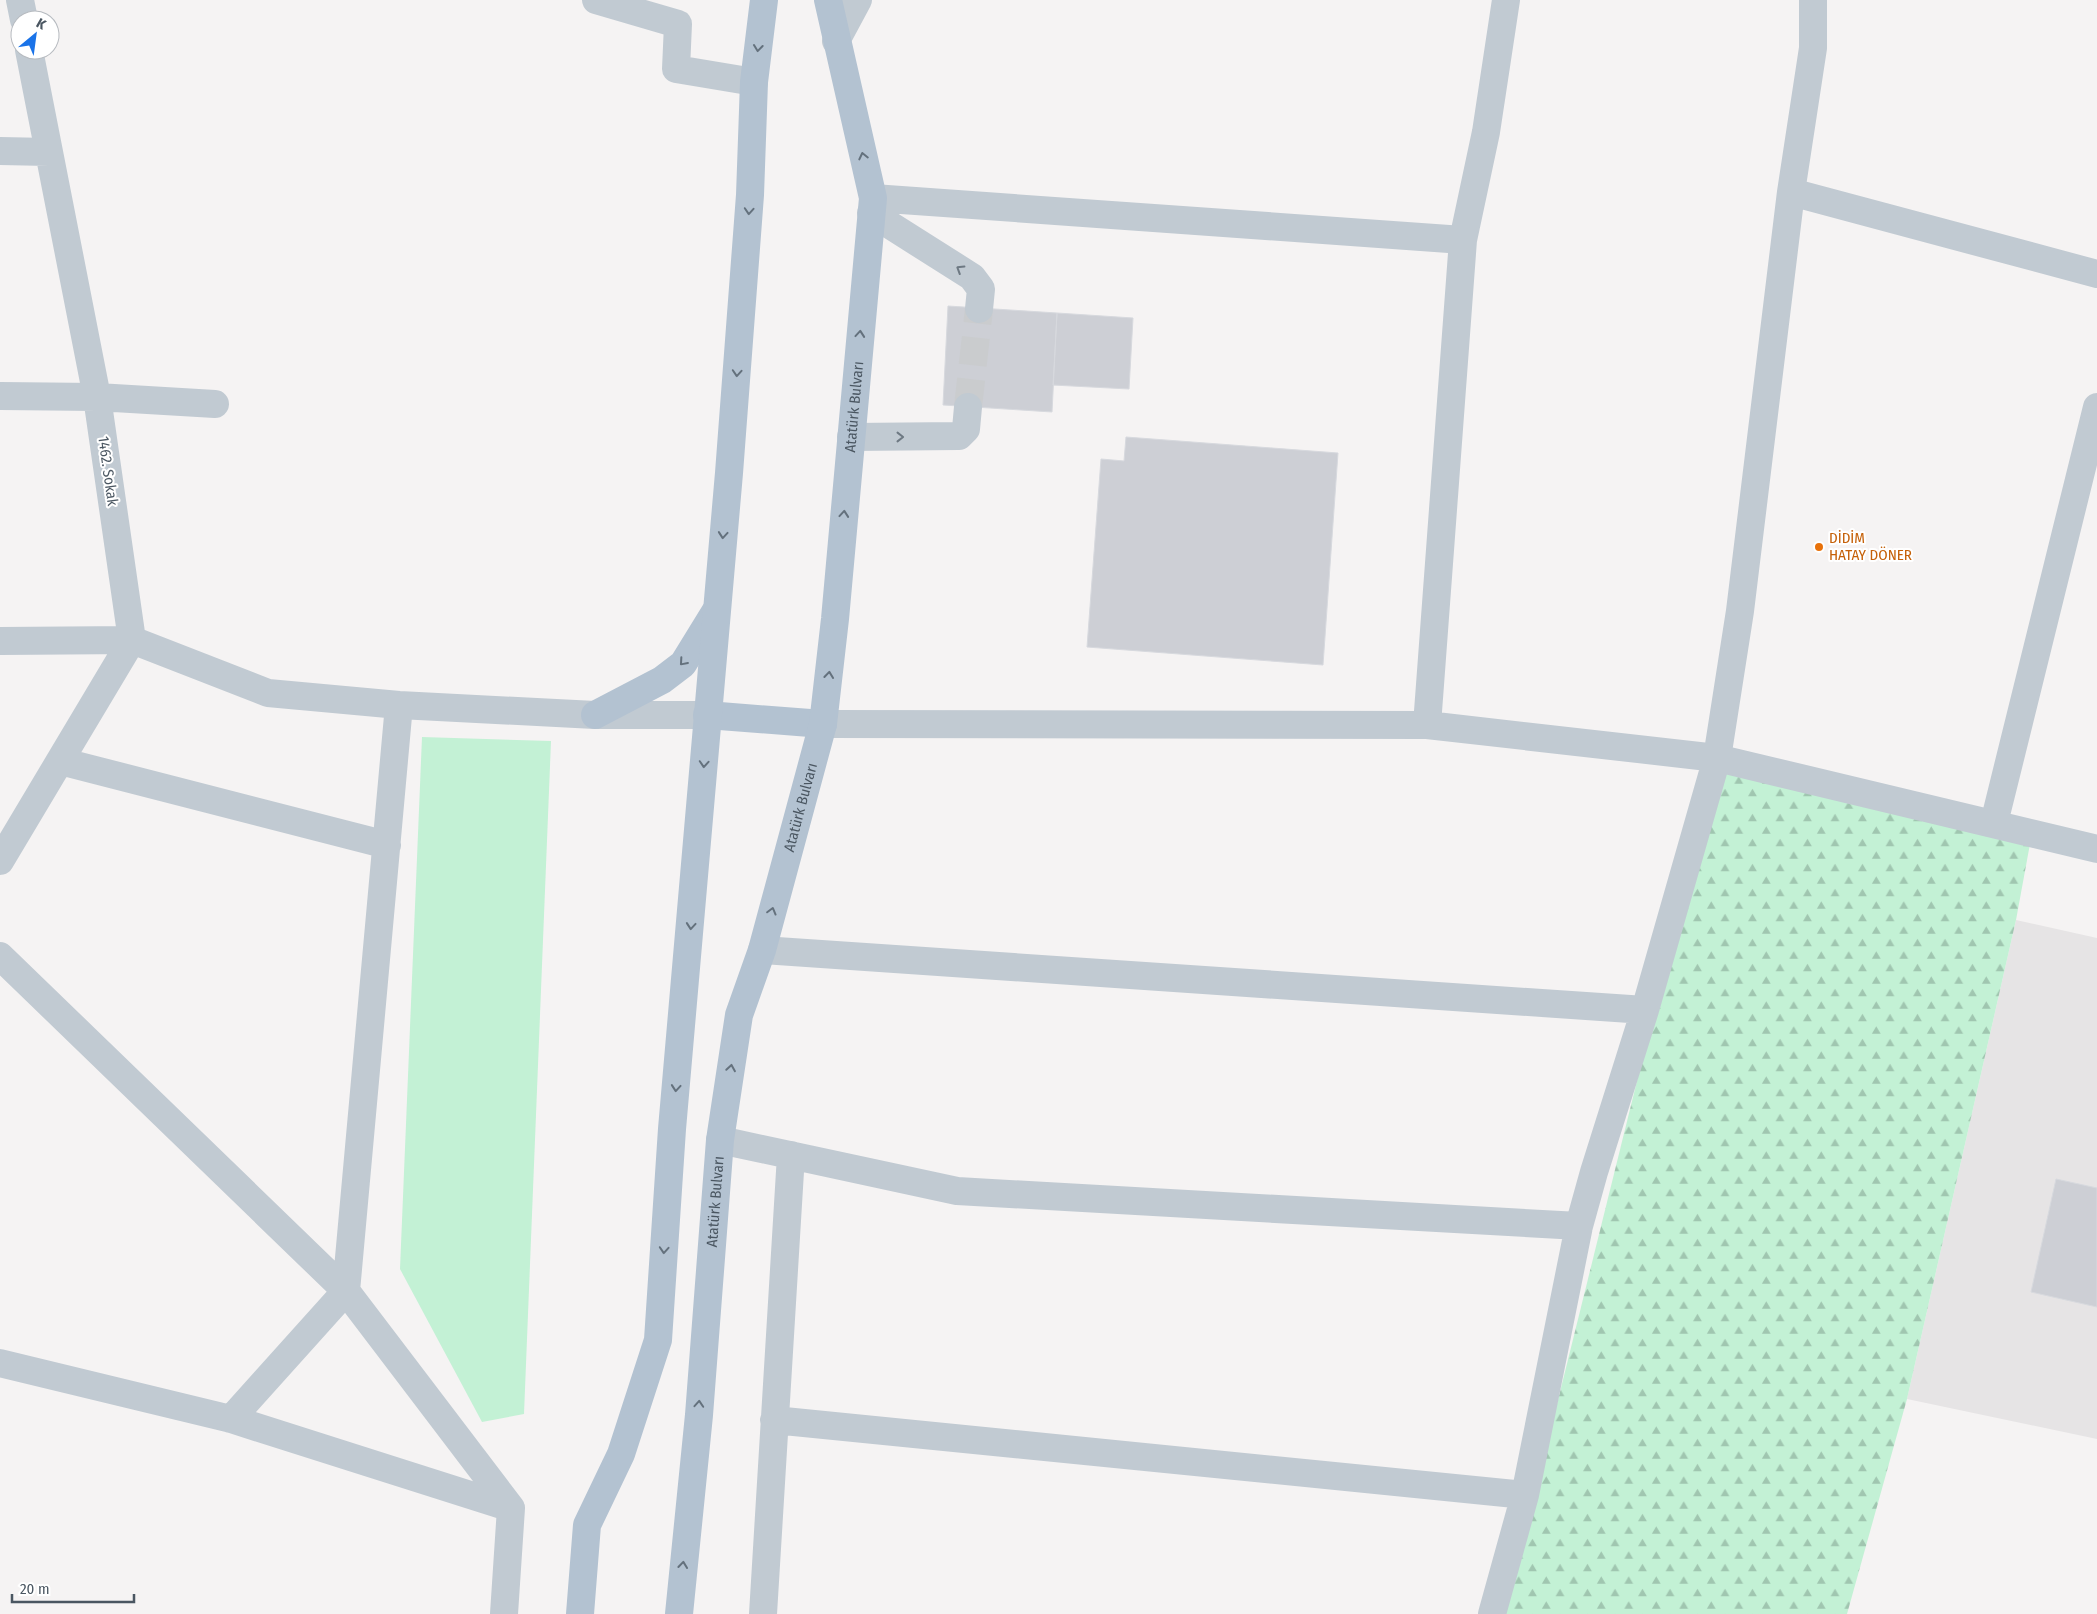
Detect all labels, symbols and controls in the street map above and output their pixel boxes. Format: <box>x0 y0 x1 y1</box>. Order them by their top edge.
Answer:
north arrow <box>10 10 60 60</box>
text: K <box>33 15 49 34</box>
one-way arrow <box>753 45 764 53</box>
one-way arrow <box>858 151 869 160</box>
one-way arrow <box>743 207 754 215</box>
one-way arrow <box>956 266 965 276</box>
one-way arrow <box>854 330 865 338</box>
street label: Atatürk Bulvarı <box>841 361 867 453</box>
one-way arrow <box>731 369 742 377</box>
one-way arrow <box>896 432 904 442</box>
street label: 1462. Sokak <box>94 435 122 507</box>
one-way arrow <box>838 509 849 517</box>
place label: DİDİM HATAY DÖNER <box>1829 529 1912 564</box>
one-way arrow <box>718 531 729 539</box>
marker: DİDİM HATAY DÖNER <box>1813 541 1825 553</box>
one-way arrow <box>679 657 688 666</box>
one-way arrow <box>823 671 834 679</box>
one-way arrow <box>698 760 709 768</box>
street label: Atatürk Bulvarı <box>780 761 821 854</box>
one-way arrow <box>767 908 777 916</box>
one-way arrow <box>685 922 696 930</box>
one-way arrow <box>726 1064 736 1072</box>
one-way arrow <box>671 1084 682 1092</box>
street label: Atatürk Bulvarı <box>703 1155 728 1248</box>
one-way arrow <box>659 1246 670 1254</box>
one-way arrow <box>694 1400 705 1408</box>
one-way arrow <box>677 1561 688 1569</box>
scale bar <box>12 1572 135 1604</box>
text: 20 m <box>20 1580 50 1598</box>

